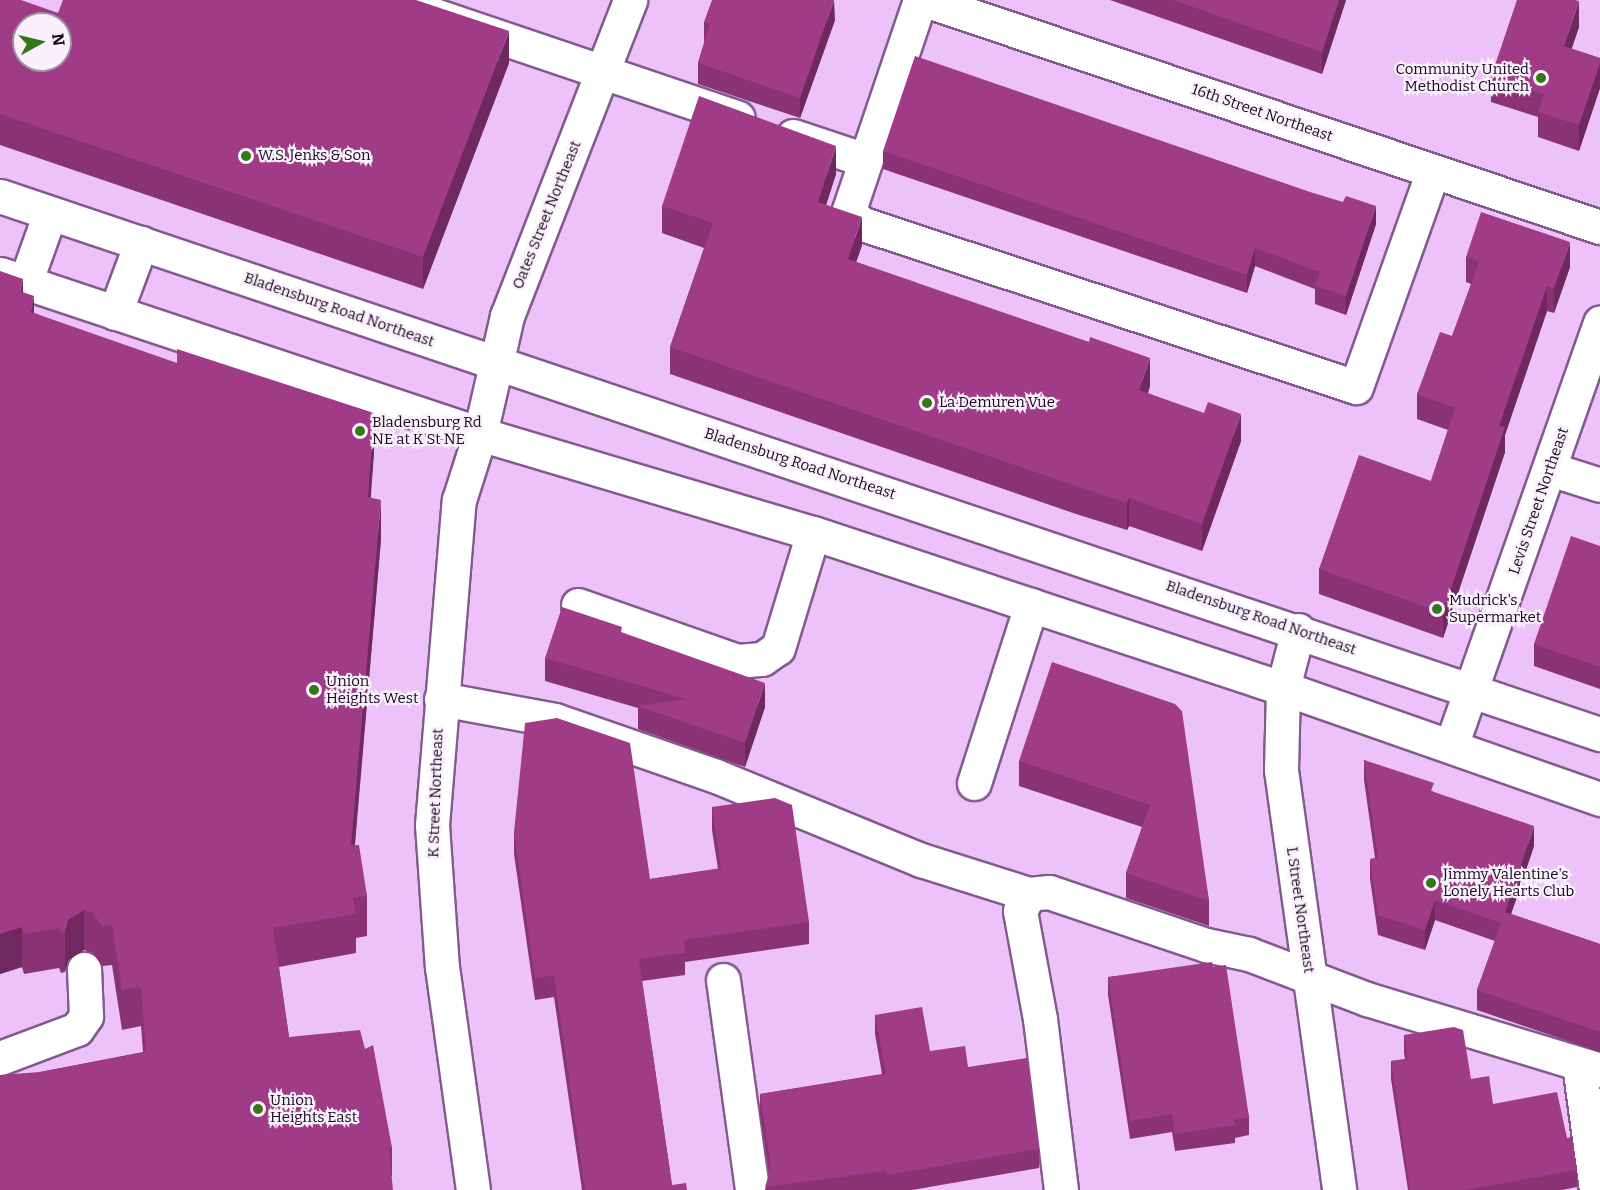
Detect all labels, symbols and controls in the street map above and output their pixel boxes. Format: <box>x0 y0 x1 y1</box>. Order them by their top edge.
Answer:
north arrow <box>12 12 72 72</box>
text: N <box>48 32 69 47</box>
place label: Community United Methodist Church <box>1395 60 1529 95</box>
marker: Community United Methodist Church <box>1534 71 1548 85</box>
street label: 16th Street Northeast <box>1189 80 1335 146</box>
street label: Oates Street Northeast <box>509 138 585 292</box>
place label: W.S. Jenks & Son <box>258 147 371 165</box>
marker: W.S. Jenks & Son <box>239 149 253 163</box>
street label: Bladensburg Road Northeast <box>241 269 437 351</box>
place label: La Demuren Vue <box>939 394 1055 412</box>
marker: La Demuren Vue <box>920 396 934 410</box>
place label: Bladensburg Rd NE at K St NE <box>372 413 482 448</box>
marker: Bladensburg Rd NE at K St NE <box>353 424 367 438</box>
street label: Bladensburg Road Northeast <box>702 425 898 503</box>
street label: Levis Street Northeast <box>1505 425 1573 577</box>
street label: Bladensburg Road Northeast <box>1163 577 1359 659</box>
place label: Mudrick's Supermarket <box>1449 591 1541 626</box>
marker: Mudrick's Supermarket <box>1430 602 1444 616</box>
place label: Union Heights West <box>326 672 418 707</box>
marker: Union Heights West <box>307 683 321 697</box>
street label: K Street Northeast <box>425 728 447 858</box>
street label: L Street Northeast <box>1282 846 1318 974</box>
place label: Jimmy Valentine's Lonely Hearts Club <box>1443 865 1574 900</box>
marker: Jimmy Valentine's Lonely Hearts Club <box>1424 876 1438 890</box>
place label: Union Heights East <box>270 1091 357 1126</box>
marker: Union Heights East <box>251 1102 265 1116</box>

